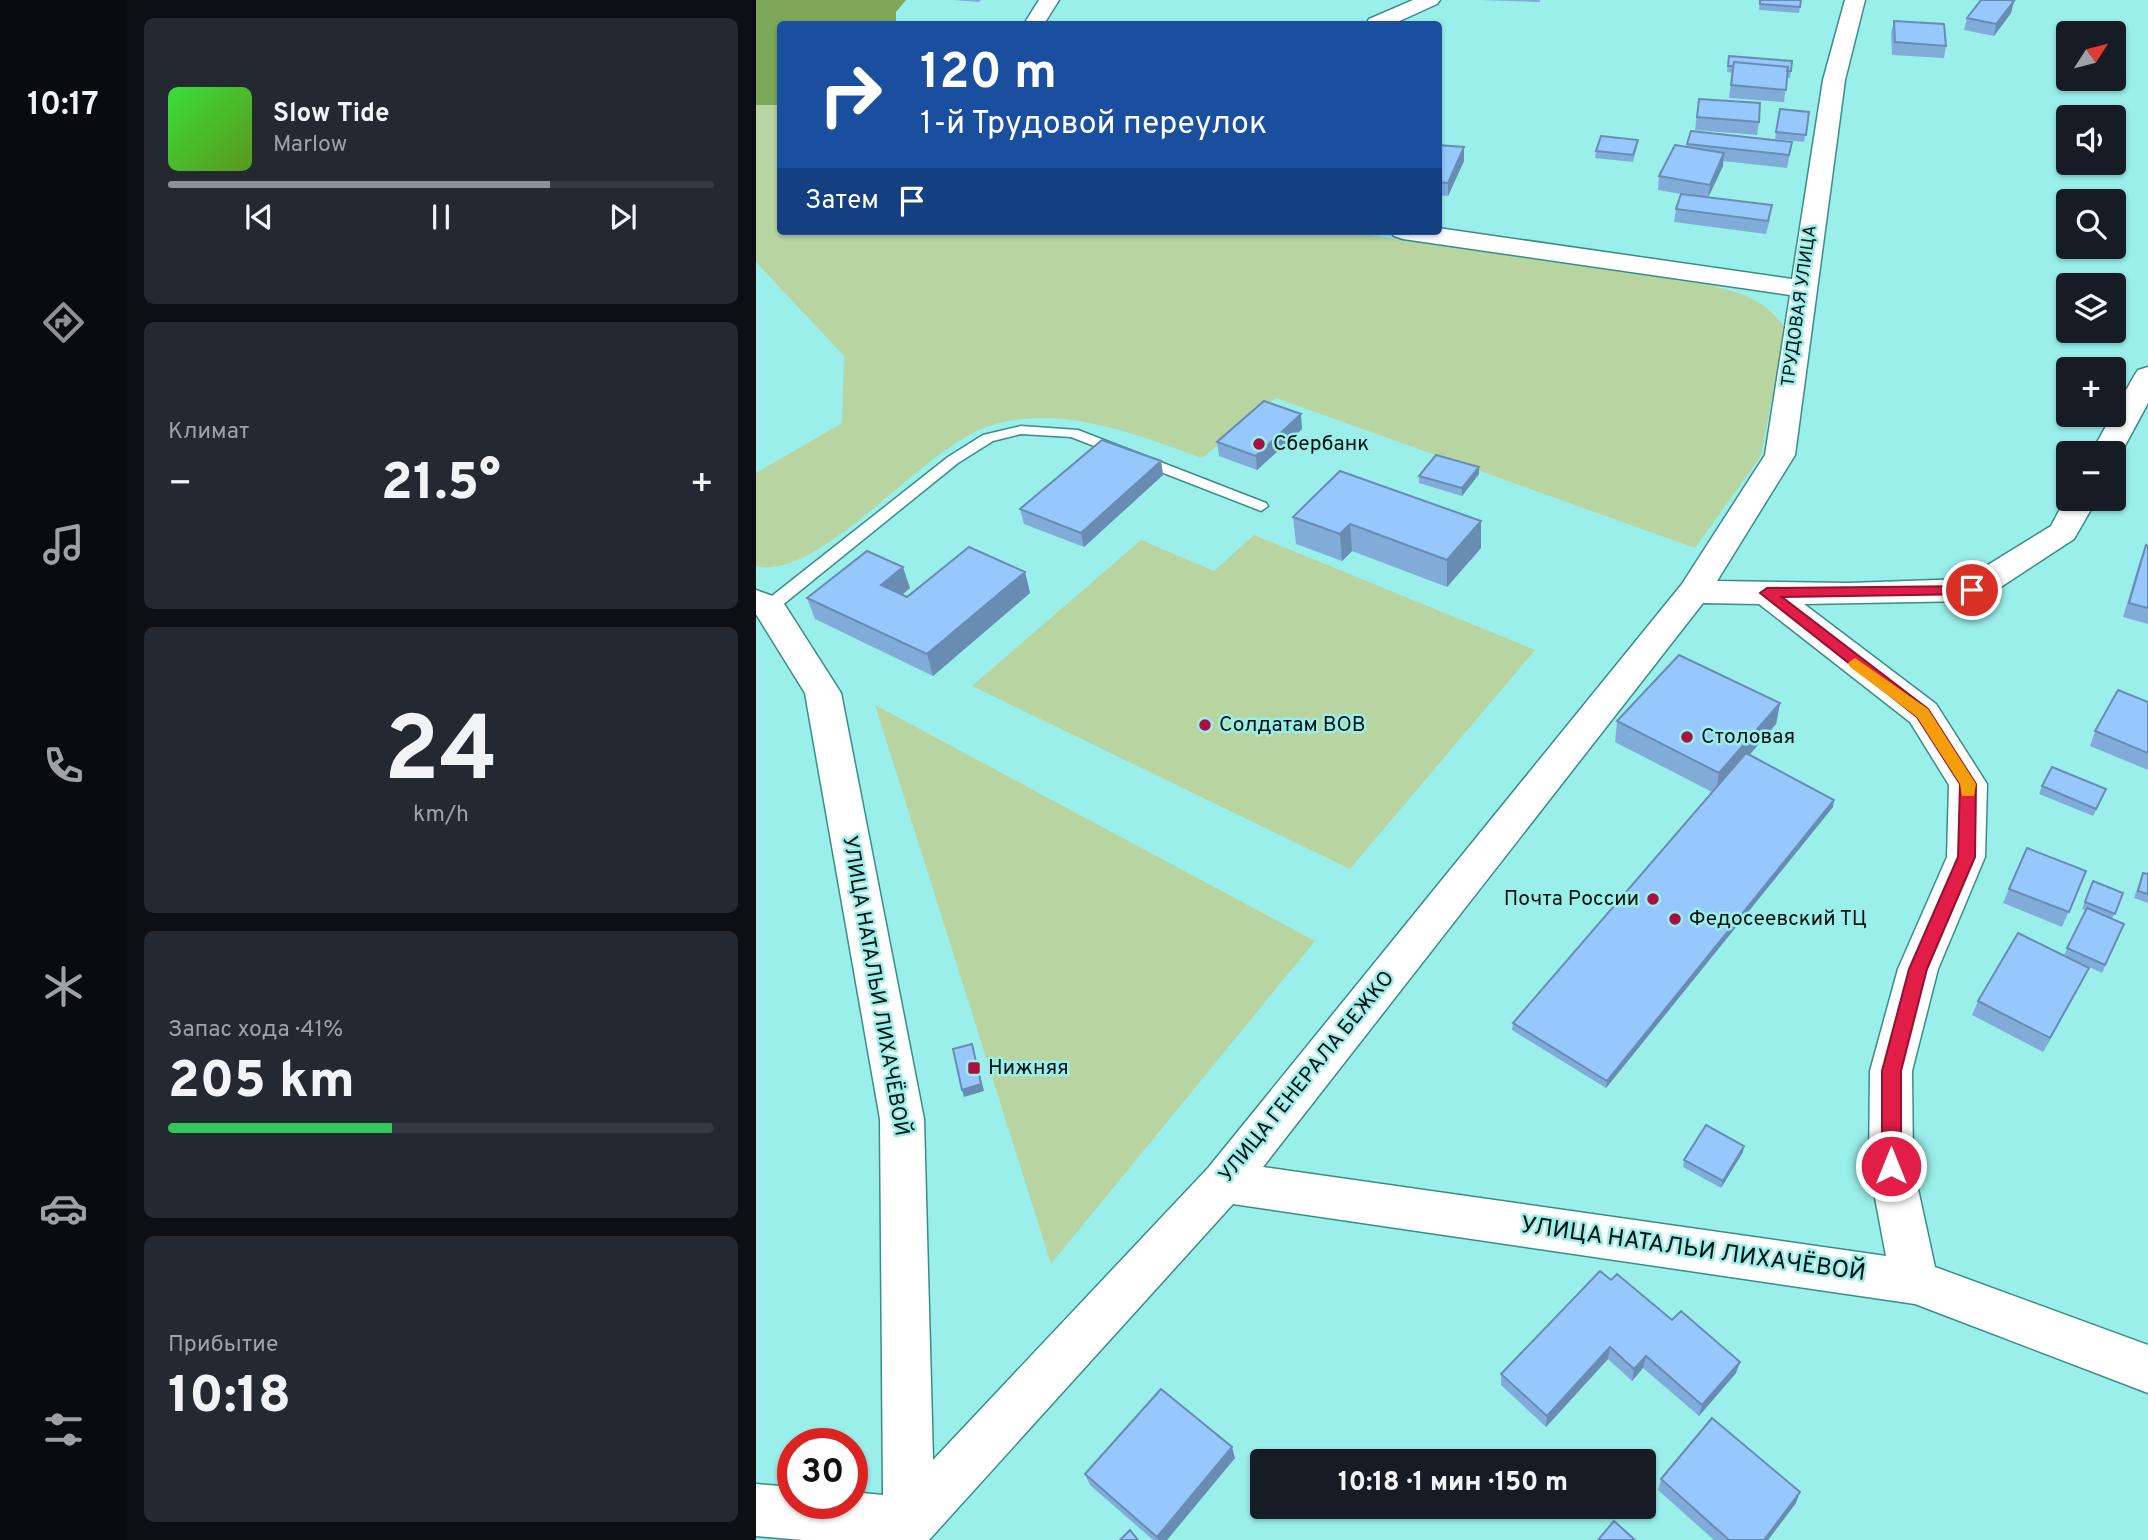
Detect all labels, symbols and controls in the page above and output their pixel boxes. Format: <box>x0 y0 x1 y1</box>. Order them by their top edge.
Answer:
north arrow <box>2056 21 2126 91</box>
map controls <box>2056 21 2126 511</box>
text: 120 m <box>920 44 1057 106</box>
icon: right <box>805 49 896 140</box>
text: 10:17 <box>27 86 99 126</box>
text: Slow Tide <box>273 98 390 131</box>
text: 1-й Трудовой переулок <box>920 105 1267 145</box>
button: sound <box>2056 105 2126 175</box>
text: Marlow <box>273 131 347 160</box>
icon: arrive <box>893 182 931 220</box>
text: Затем <box>805 185 879 218</box>
button: search <box>2056 189 2126 259</box>
icon: previous <box>240 198 278 236</box>
icon: pause <box>422 198 460 236</box>
icon: next <box>604 198 642 236</box>
street label: ТРУДОВАЯ УЛИЦА <box>1777 224 1823 388</box>
button: layers <box>2056 273 2126 343</box>
icon: directions <box>39 298 88 347</box>
button: + <box>2056 357 2126 427</box>
text: Климат <box>168 418 249 447</box>
place label: Сбербанк <box>1273 431 1369 458</box>
marker: Сбербанк <box>1251 436 1267 452</box>
button: − <box>2056 441 2126 511</box>
text: 21.5° <box>381 452 501 518</box>
text: − <box>168 461 193 510</box>
text: + <box>689 461 714 510</box>
icon: music <box>39 520 88 569</box>
pin <box>1942 560 2002 620</box>
icon: arrive <box>1953 571 1991 609</box>
text: 24 <box>384 698 498 813</box>
place label: Солдатам ВОВ <box>1219 712 1365 739</box>
marker: Солдатам ВОВ <box>1197 717 1213 733</box>
place label: Столовая <box>1701 724 1795 751</box>
marker: Столовая <box>1679 729 1695 745</box>
icon: phone <box>39 741 88 790</box>
text: km/h <box>413 801 469 830</box>
street label: УЛИЦА НАТАЛЬИ ЛИХАЧЁВОЙ <box>835 833 916 1138</box>
place label: Почта России <box>1504 886 1639 913</box>
marker: Почта России <box>1645 891 1661 907</box>
place label: Федосеевский ТЦ <box>1689 906 1867 933</box>
marker: Федосеевский ТЦ <box>1667 911 1683 927</box>
icon: climate <box>39 962 88 1011</box>
street label: УЛИЦА ГЕНЕРАЛА БЕЖКО <box>1213 966 1401 1188</box>
text: Запас хода · 41% <box>168 1016 343 1045</box>
text: 205 km <box>168 1050 355 1116</box>
place label: Нижняя <box>988 1055 1069 1082</box>
marker: Нижняя <box>966 1060 982 1076</box>
position arrow <box>1854 1129 1928 1203</box>
icon: car <box>39 1184 88 1233</box>
street label: УЛИЦА НАТАЛЬИ ЛИХАЧЁВОЙ <box>1518 1209 1868 1289</box>
text: Прибытие <box>168 1331 278 1360</box>
text: 10:18 <box>168 1365 291 1431</box>
icon: filters <box>39 1405 88 1454</box>
speed limit sign: 30 <box>777 1428 868 1519</box>
text: 10:18 · 1 мин · 150 m <box>1338 1467 1568 1500</box>

